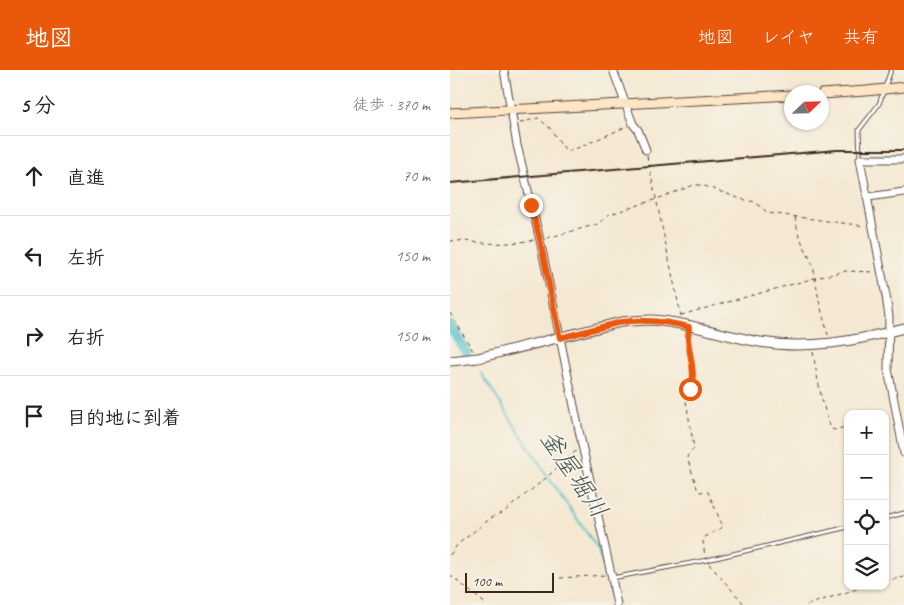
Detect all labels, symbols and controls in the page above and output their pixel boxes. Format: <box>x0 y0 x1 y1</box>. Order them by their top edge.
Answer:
text: 地図 <box>25 23 73 53</box>
text: 地図 <box>698 26 734 48</box>
text: レイヤ <box>762 26 815 48</box>
text: 共有 <box>843 26 879 48</box>
north arrow <box>784 85 829 130</box>
text: 5 分 <box>20 92 55 118</box>
text: 徒歩 · 370 m <box>353 95 430 115</box>
icon: ahead <box>20 162 48 190</box>
text: 直進 <box>67 166 105 190</box>
text: 70 m <box>403 166 430 186</box>
route end <box>520 194 543 217</box>
icon: left <box>20 242 48 270</box>
text: 左折 <box>67 246 105 270</box>
text: 150 m <box>396 246 430 266</box>
icon: right <box>20 322 48 350</box>
text: 右折 <box>67 326 105 350</box>
text: 150 m <box>396 326 430 346</box>
route start <box>679 378 702 401</box>
icon: arrive <box>20 402 48 430</box>
text: 目的地に到着 <box>67 406 181 430</box>
map controls <box>844 410 889 590</box>
button: + <box>844 410 889 455</box>
water label: 釜屋堀川 <box>533 424 615 524</box>
button: − <box>844 455 889 500</box>
button: locate <box>844 500 889 545</box>
button: layers <box>844 545 889 590</box>
scale bar <box>465 570 554 593</box>
text: 100 m <box>472 573 502 590</box>

